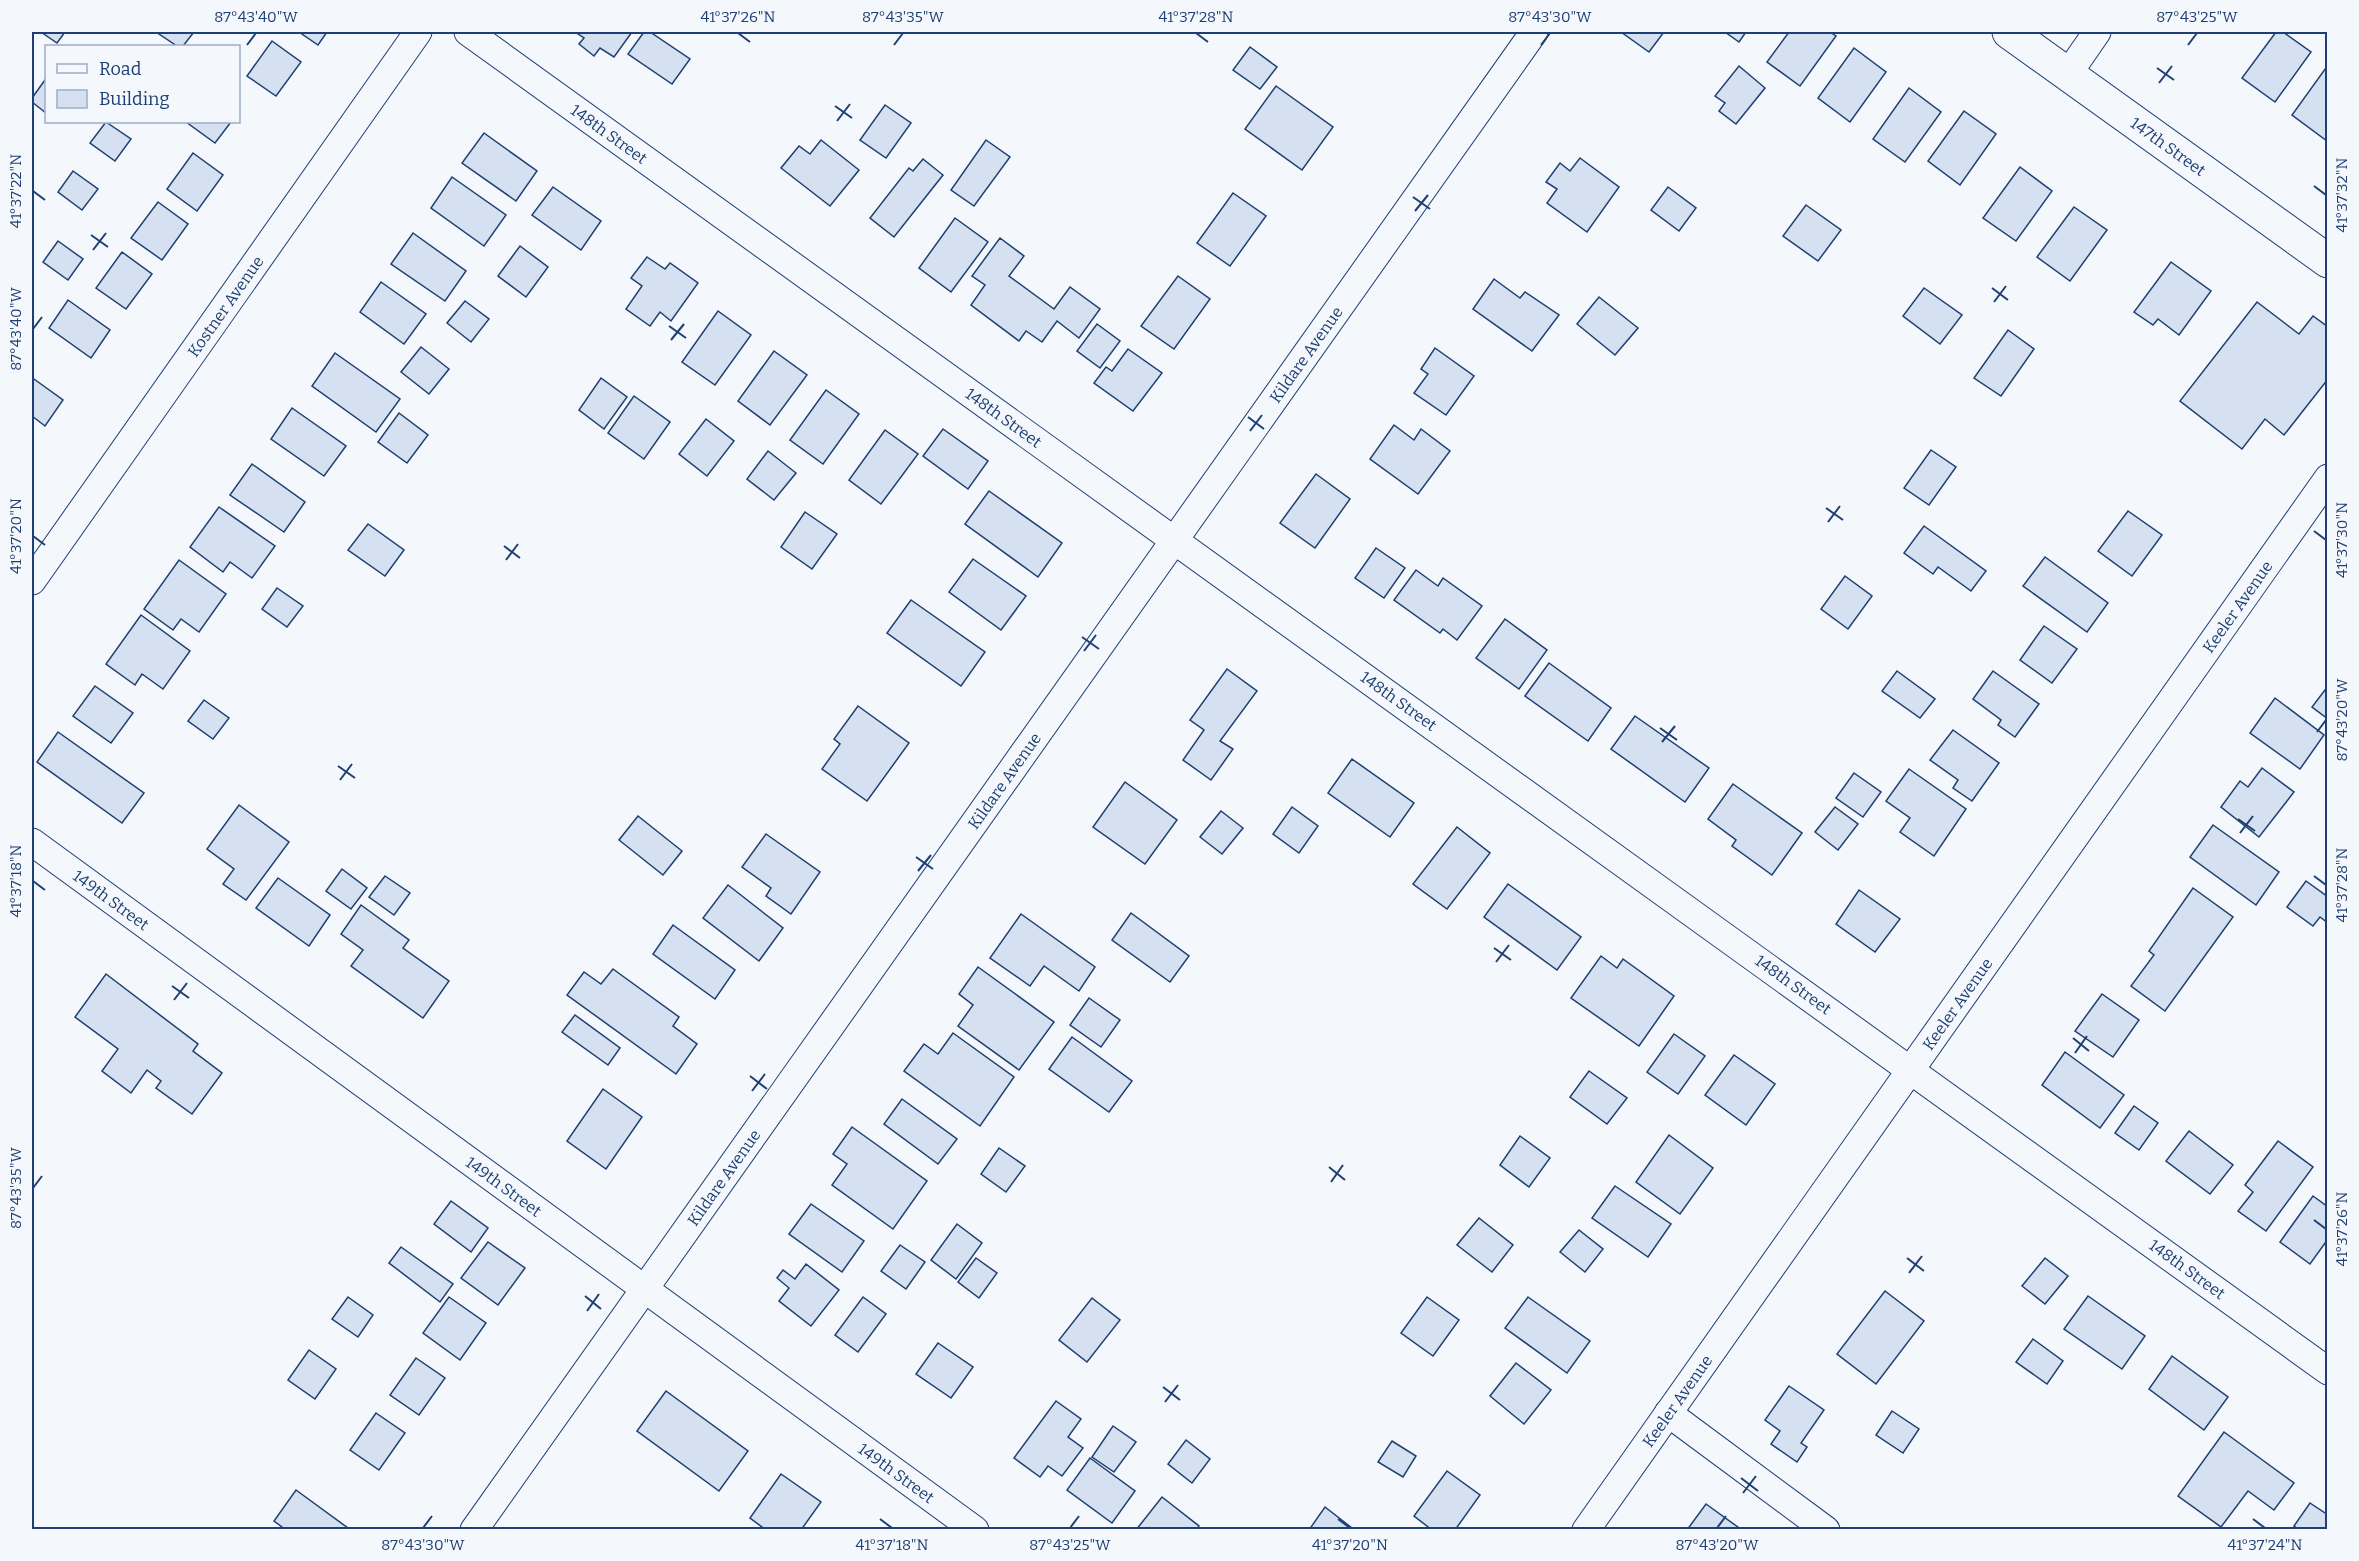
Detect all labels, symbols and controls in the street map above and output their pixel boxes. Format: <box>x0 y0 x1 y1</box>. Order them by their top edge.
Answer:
text: 87°43'40"W <box>214 8 298 26</box>
text: 41°37'26"N <box>700 8 776 26</box>
text: 87°43'35"W <box>862 8 945 26</box>
text: 41°37'28"N <box>1159 8 1234 26</box>
text: 87°43'30"W <box>1508 8 1592 26</box>
text: 87°43'25"W <box>2156 8 2238 26</box>
legend <box>45 45 240 123</box>
text: Road <box>99 58 142 80</box>
text: Building <box>99 88 170 110</box>
street label: 148th Street <box>567 100 651 168</box>
street label: 147th Street <box>2127 113 2209 180</box>
text: 41°37'22"N <box>7 154 25 228</box>
text: 41°37'32"N <box>2333 158 2351 232</box>
street label: Kostner Avenue <box>184 252 268 360</box>
text: 87°43'40"W <box>7 287 25 371</box>
street label: Kildare Avenue <box>1266 303 1347 407</box>
street label: 148th Street <box>962 384 1045 452</box>
text: 41°37'20"N <box>7 498 25 574</box>
text: 41°37'30"N <box>2333 502 2351 578</box>
street label: Keeler Avenue <box>2199 557 2277 657</box>
street label: 148th Street <box>1357 667 1440 735</box>
text: 87°43'20"W <box>2333 678 2351 762</box>
street label: Kildare Avenue <box>964 729 1045 833</box>
text: 41°37'18"N <box>7 844 25 917</box>
text: 41°37'28"N <box>2333 847 2351 922</box>
street label: 149th Street <box>69 866 153 934</box>
street label: 148th Street <box>1751 951 1835 1019</box>
street label: Keeler Avenue <box>1919 954 1997 1054</box>
street label: Kildare Avenue <box>683 1126 764 1229</box>
text: 87°43'35"W <box>7 1146 25 1229</box>
street label: 149th Street <box>462 1153 545 1221</box>
text: 41°37'26"N <box>2333 1191 2351 1267</box>
street label: 148th Street <box>2145 1235 2229 1303</box>
street label: Keeler Avenue <box>1639 1352 1716 1451</box>
street label: 149th Street <box>854 1439 938 1507</box>
text: 87°43'30"W <box>381 1536 465 1554</box>
text: 41°37'18"N <box>856 1536 929 1554</box>
text: 87°43'25"W <box>1029 1536 1111 1554</box>
text: 41°37'20"N <box>1312 1536 1388 1554</box>
text: 87°43'20"W <box>1675 1536 1759 1554</box>
text: 41°37'24"N <box>2228 1536 2303 1554</box>

